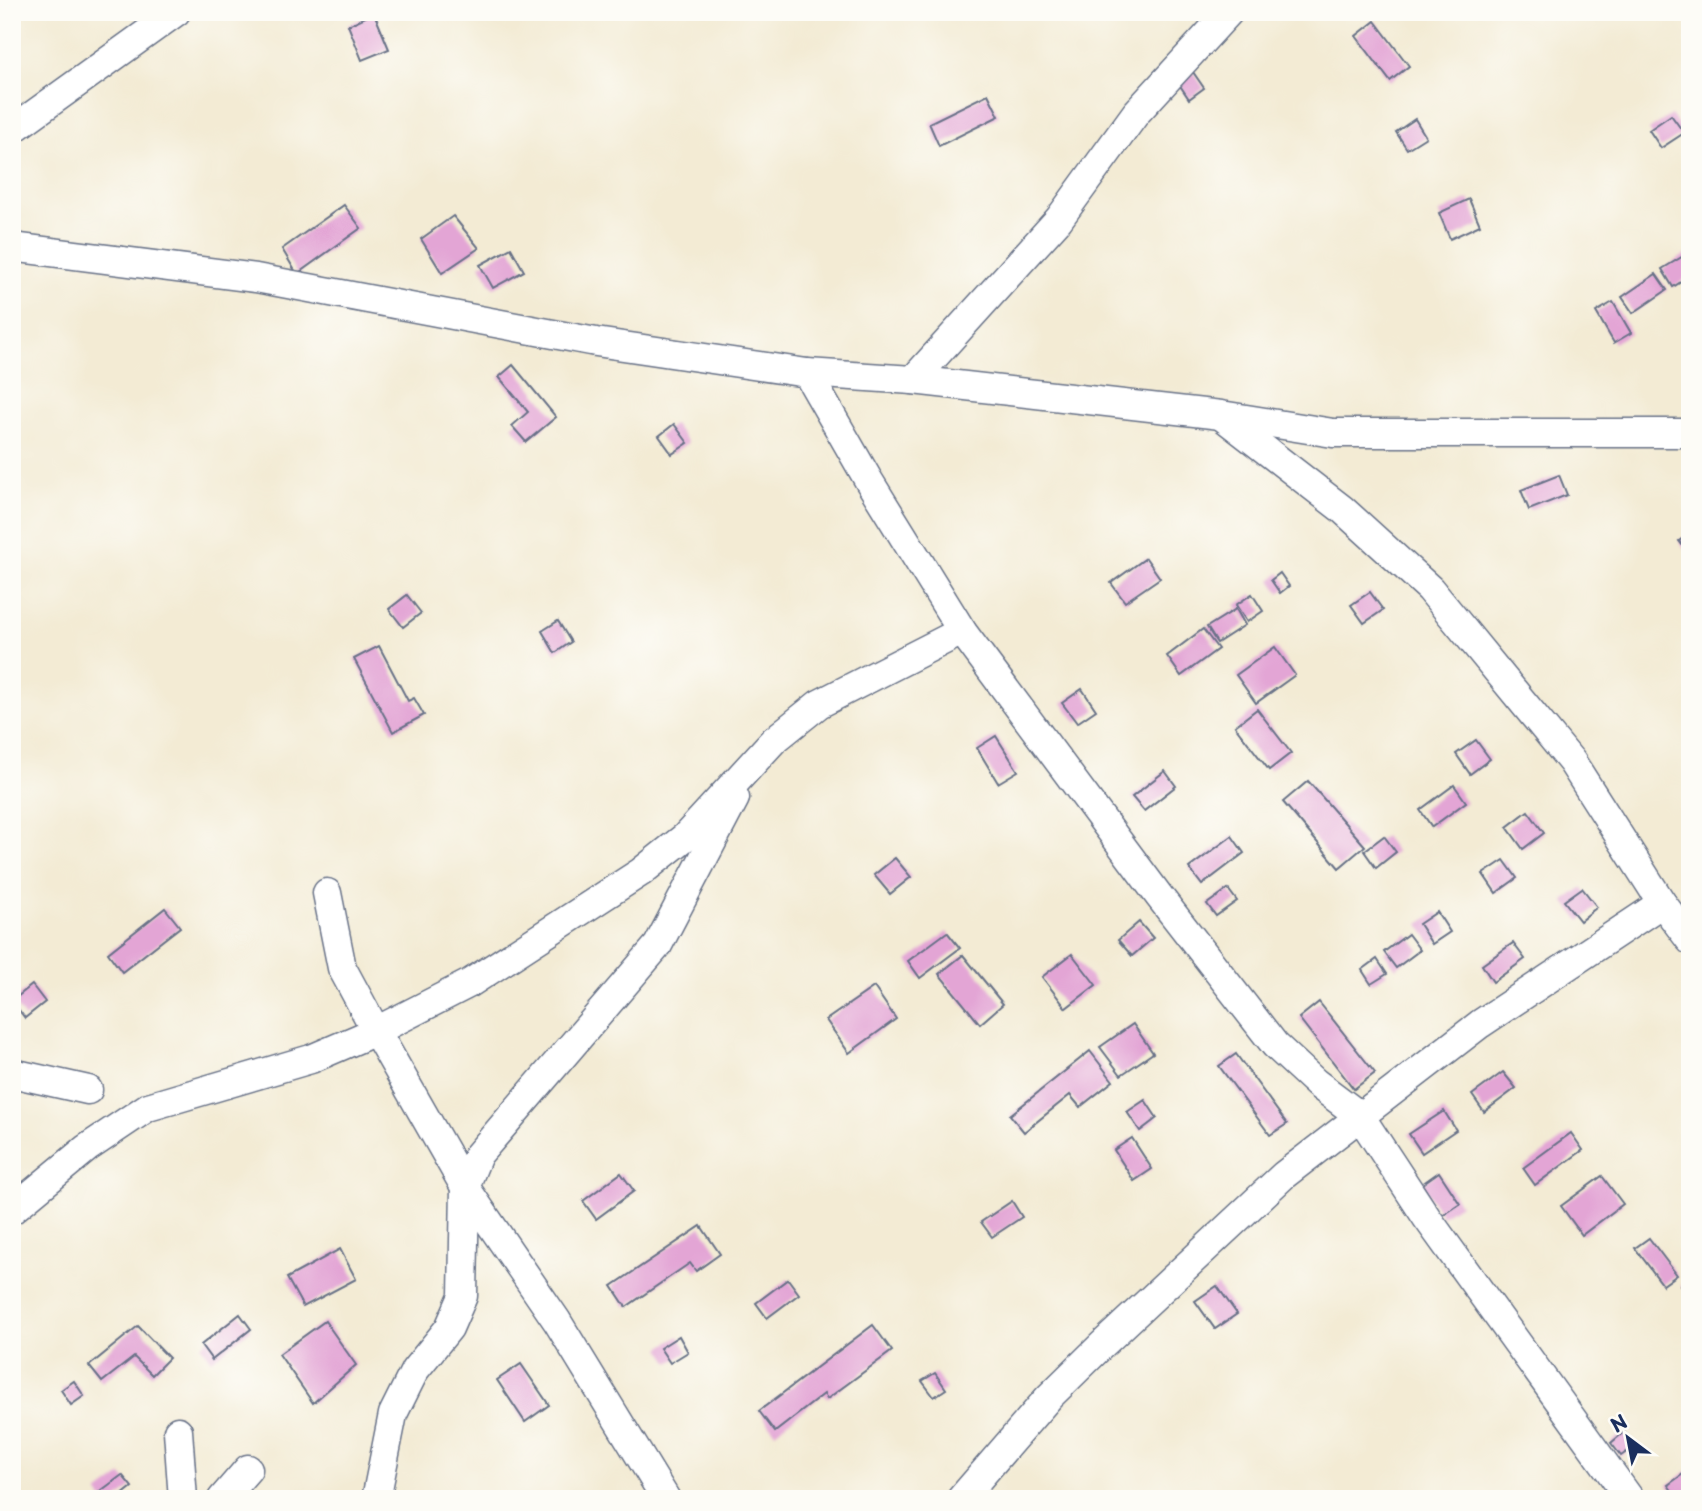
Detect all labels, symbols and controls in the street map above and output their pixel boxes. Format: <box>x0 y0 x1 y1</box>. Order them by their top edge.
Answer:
north arrow <box>1594 1402 1664 1472</box>
text: N <box>1605 1407 1632 1439</box>

